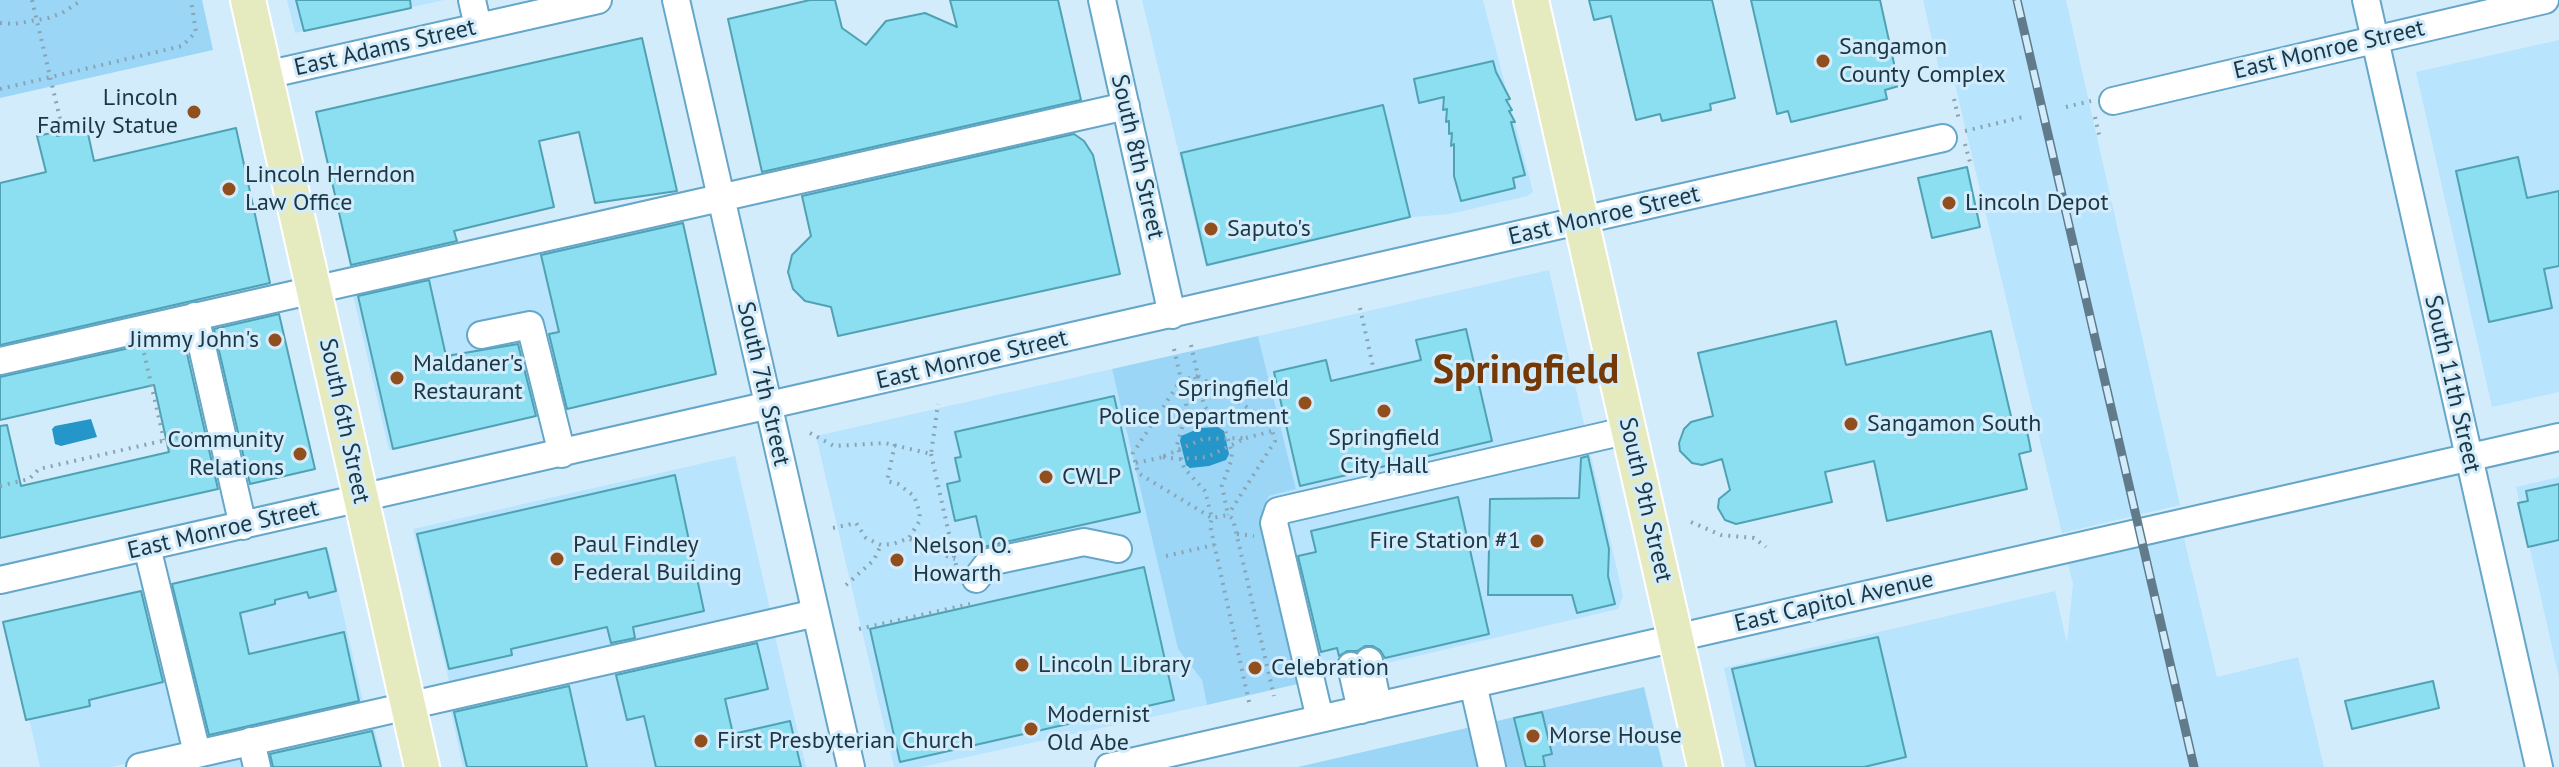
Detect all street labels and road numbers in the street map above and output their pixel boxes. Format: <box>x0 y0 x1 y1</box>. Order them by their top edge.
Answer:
street label: East Adams Street <box>291 13 479 83</box>
street label: East Monroe Street <box>2231 14 2427 86</box>
street label: South 8th Street <box>1104 72 1170 242</box>
street label: East Monroe Street <box>1506 180 1702 252</box>
street label: South 11th Street <box>2418 292 2486 476</box>
street label: South 7th Street <box>730 299 796 469</box>
street label: East Monroe Street <box>874 324 1070 396</box>
street label: South 6th Street <box>312 336 376 506</box>
street label: South 9th Street <box>1612 415 1678 585</box>
street label: East Monroe Street <box>125 494 321 566</box>
street label: East Capitol Avenue <box>1732 565 1936 639</box>

